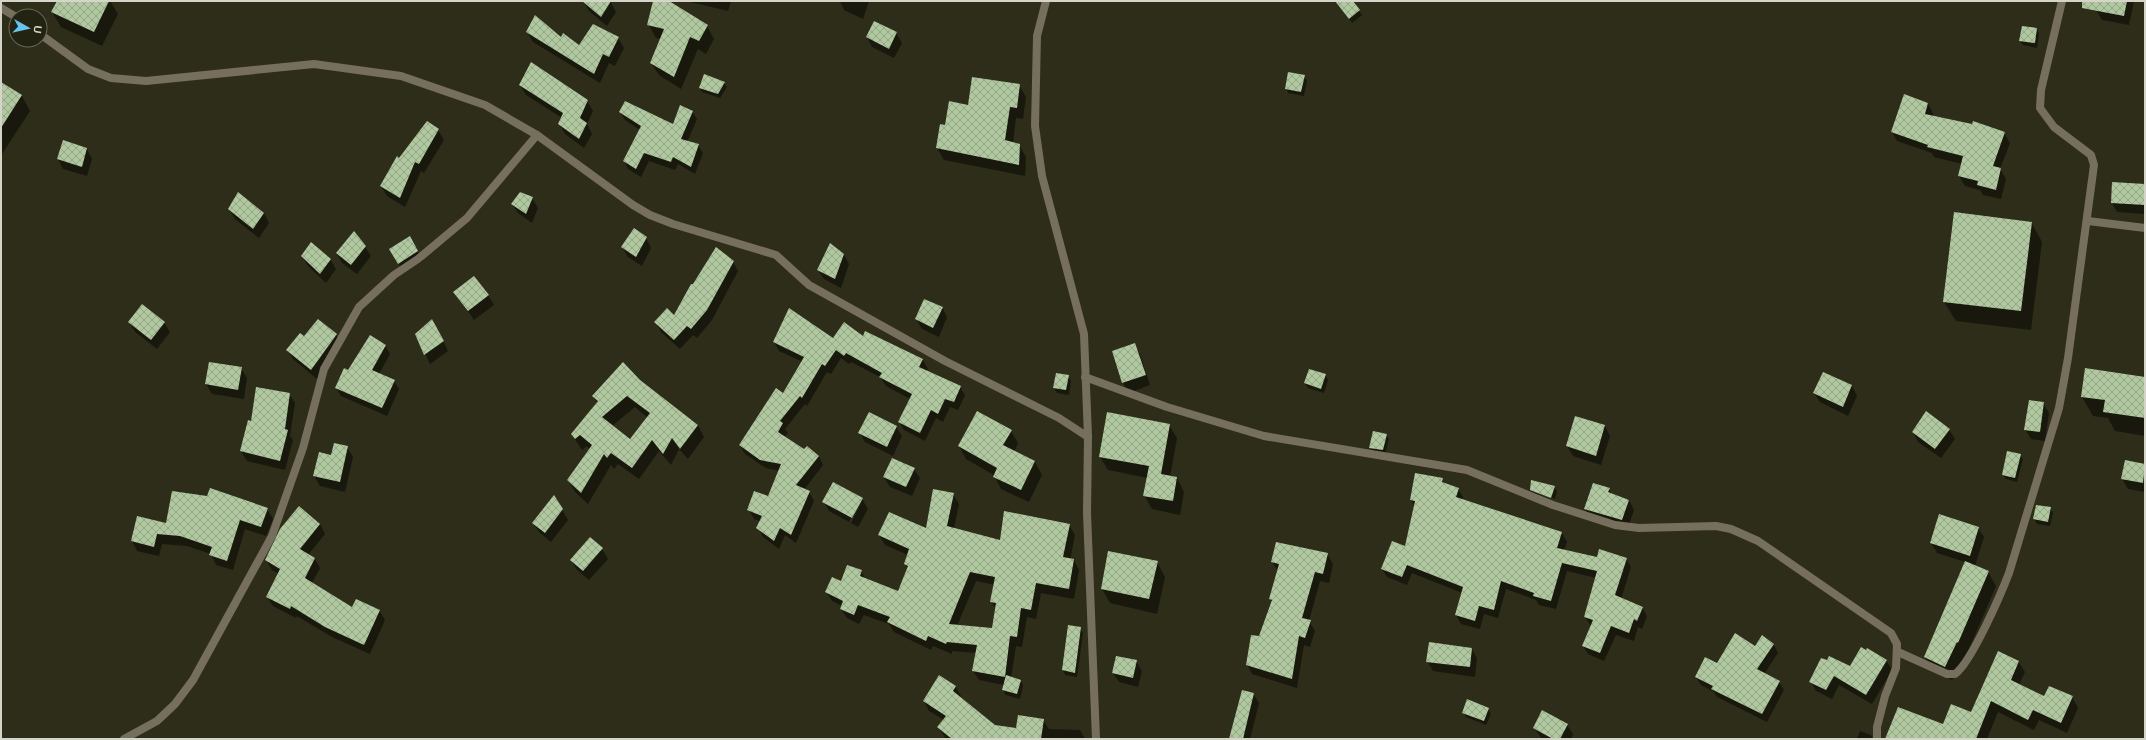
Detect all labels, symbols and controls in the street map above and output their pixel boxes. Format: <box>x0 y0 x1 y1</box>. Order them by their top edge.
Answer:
north arrow <box>8 8 48 48</box>
text: U <box>31 25 44 34</box>

